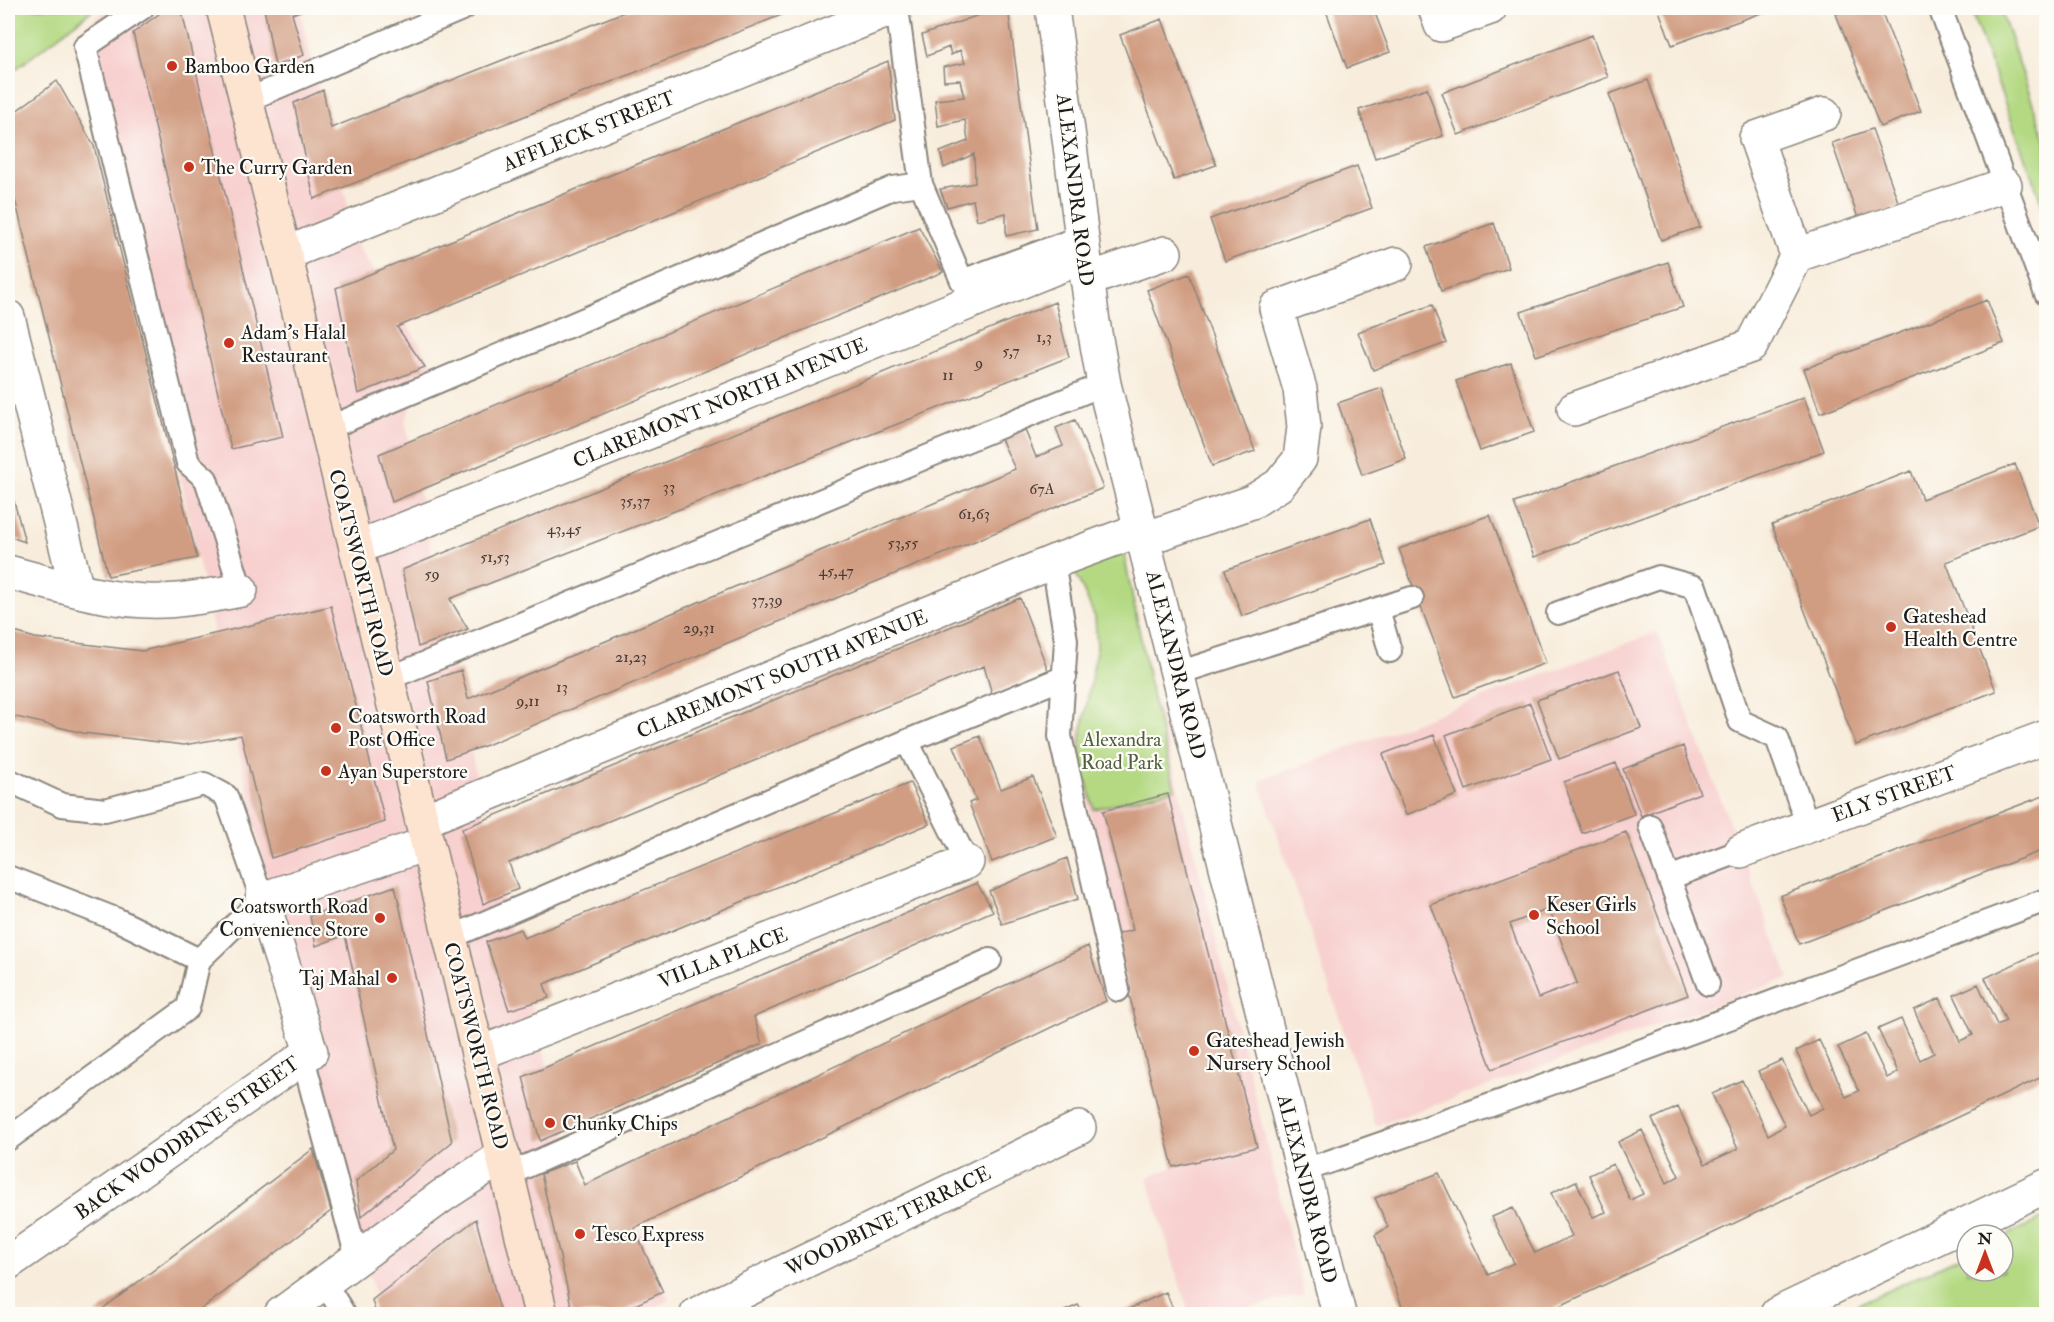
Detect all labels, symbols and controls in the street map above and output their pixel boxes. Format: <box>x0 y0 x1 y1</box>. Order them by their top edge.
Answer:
place label: Bamboo Garden <box>184 54 315 79</box>
marker: Bamboo Garden <box>165 59 179 73</box>
street label: AFFLECK STREET <box>498 85 679 177</box>
street label: ALEXANDRA ROAD <box>1051 91 1099 288</box>
place label: The Curry Garden <box>201 155 353 180</box>
marker: The Curry Garden <box>182 160 196 174</box>
place label: Adam's Halal Restaurant <box>240 320 346 368</box>
house number: 1,3 <box>1036 327 1052 347</box>
street label: CLAREMONT NORTH AVENUE <box>569 332 871 474</box>
marker: Adam's Halal Restaurant <box>222 336 236 350</box>
house number: 5,7 <box>1002 341 1020 361</box>
house number: 9 <box>974 353 983 373</box>
house number: 11 <box>942 365 954 385</box>
street label: COATSWORTH ROAD <box>323 467 399 679</box>
house number: 33 <box>663 477 675 497</box>
house number: 67A <box>1029 479 1055 499</box>
house number: 35,37 <box>620 491 651 511</box>
house number: 61,63 <box>958 504 990 524</box>
house number: 43,45 <box>547 519 581 539</box>
house number: 53,55 <box>888 533 918 553</box>
house number: 51,53 <box>480 547 510 567</box>
house number: 45,47 <box>818 561 854 581</box>
house number: 59 <box>424 564 440 584</box>
street label: ALEXANDRA ROAD <box>1140 567 1212 762</box>
house number: 37,39 <box>751 590 783 610</box>
street label: CLAREMONT SOUTH AVENUE <box>633 604 931 744</box>
place label: Gateshead Health Centre <box>1903 604 2017 652</box>
house number: 29,31 <box>683 618 715 638</box>
marker: Gateshead Health Centre <box>1884 620 1898 634</box>
house number: 21,23 <box>615 647 647 667</box>
house number: 13 <box>556 677 568 697</box>
house number: 9,11 <box>515 691 540 711</box>
place label: Coatsworth Road Post Office <box>348 704 486 752</box>
marker: Coatsworth Road Post Office <box>329 721 343 735</box>
park label: Alexandra Road Park <box>1081 727 1164 775</box>
place label: Ayan Superstore <box>337 759 468 785</box>
street label: ELY STREET <box>1829 760 1960 828</box>
marker: Ayan Superstore <box>319 764 333 778</box>
place label: Keser Girls School <box>1546 892 1637 940</box>
place label: Coatsworth Road Convenience Store <box>219 894 368 942</box>
marker: Keser Girls School <box>1527 908 1541 922</box>
marker: Coatsworth Road Convenience Store <box>373 911 387 925</box>
street label: VILLA PLACE <box>655 922 791 994</box>
street label: COATSWORTH ROAD <box>438 940 514 1152</box>
place label: Taj Mahal <box>299 966 380 991</box>
marker: Taj Mahal <box>385 971 399 985</box>
place label: Gateshead Jewish Nursery School <box>1206 1028 1345 1076</box>
marker: Gateshead Jewish Nursery School <box>1187 1044 1201 1058</box>
street label: BACK WOODBINE STREET <box>70 1051 304 1225</box>
street label: ALEXANDRA ROAD <box>1271 1091 1343 1286</box>
place label: Chunky Chips <box>562 1111 678 1137</box>
marker: Chunky Chips <box>543 1116 557 1130</box>
street label: WOODBINE TERRACE <box>780 1160 995 1282</box>
place label: Tesco Express <box>592 1222 704 1248</box>
north arrow <box>1955 1223 2015 1283</box>
marker: Tesco Express <box>573 1227 587 1241</box>
text: N <box>1977 1229 1993 1249</box>

